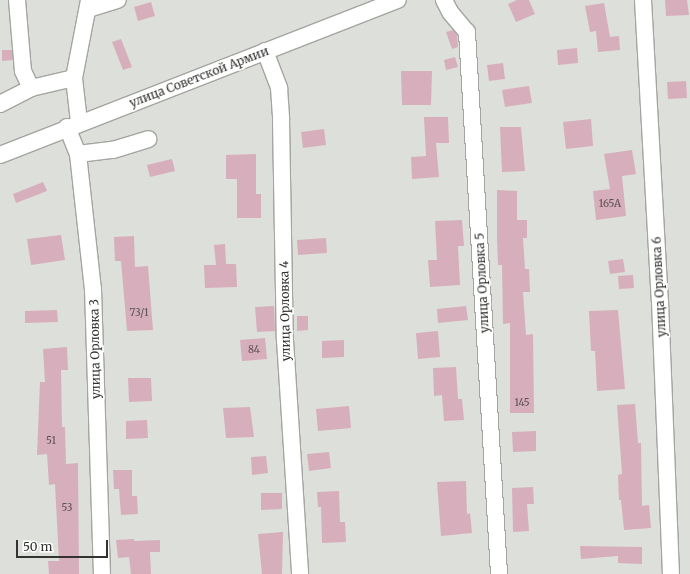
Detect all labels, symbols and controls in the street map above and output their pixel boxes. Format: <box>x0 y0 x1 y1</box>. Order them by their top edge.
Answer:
street label: улица Советской Армии <box>127 44 271 110</box>
house number: 165А <box>599 198 621 210</box>
street label: улица Орловка 5 <box>472 232 492 334</box>
street label: улица Орловка 6 <box>649 236 669 338</box>
street label: улица Орловка 4 <box>277 260 293 362</box>
street label: улица Орловка 3 <box>87 299 103 399</box>
house number: 73/1 <box>130 307 148 319</box>
house number: 84 <box>248 344 260 356</box>
house number: 145 <box>514 397 530 409</box>
house number: 51 <box>46 435 56 447</box>
house number: 53 <box>61 502 73 514</box>
scale bar <box>18 532 110 558</box>
text: 50 m <box>23 539 52 554</box>

